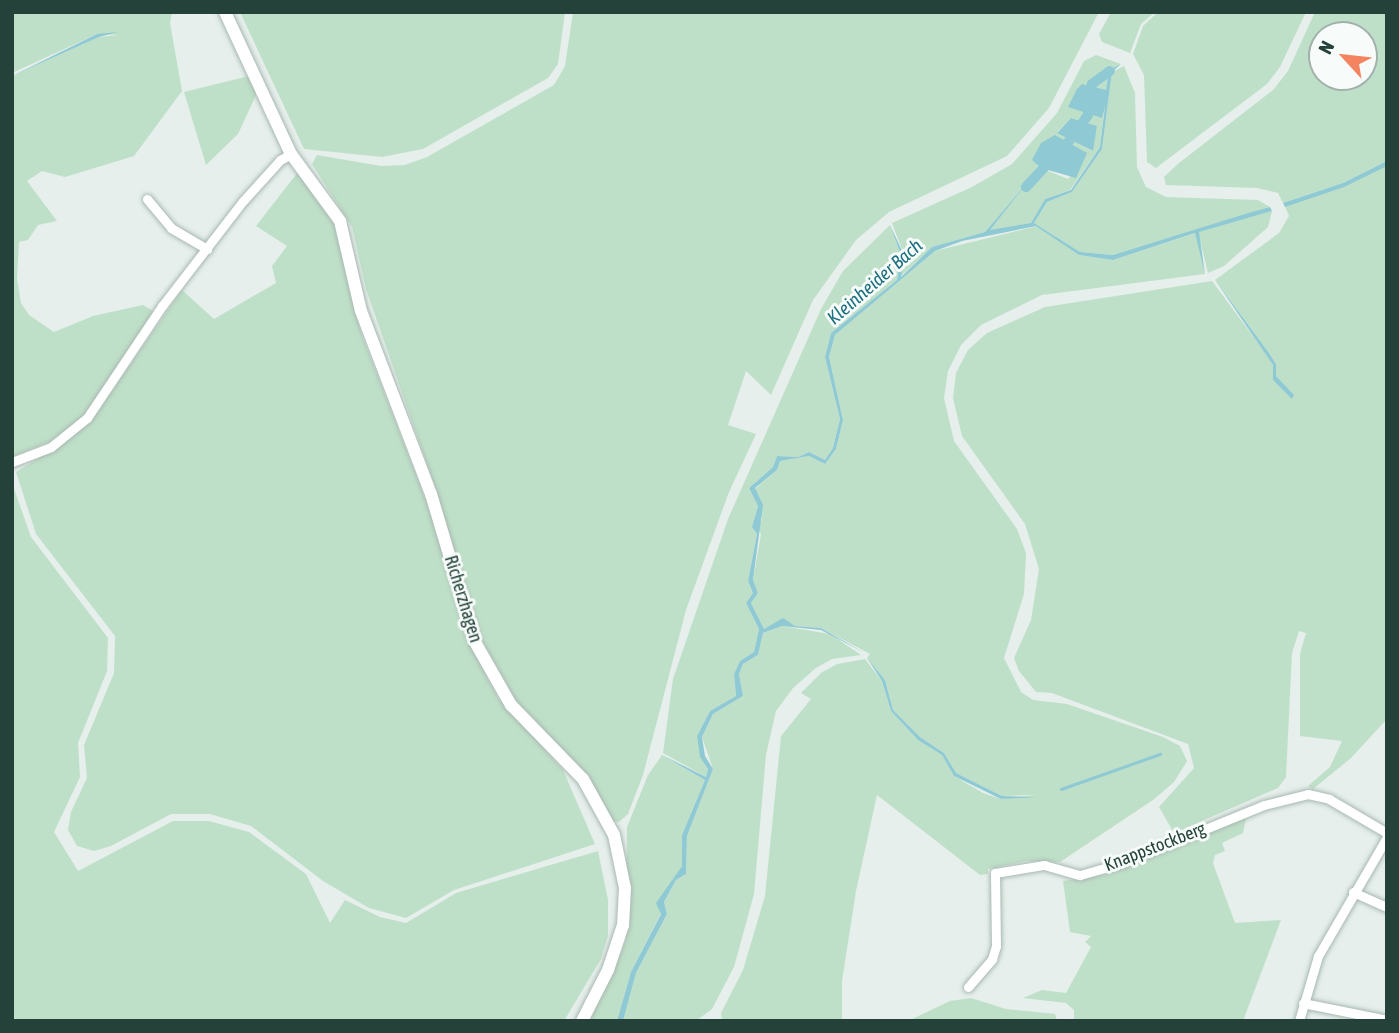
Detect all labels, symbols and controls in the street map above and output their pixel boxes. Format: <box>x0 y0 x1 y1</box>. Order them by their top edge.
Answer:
north arrow <box>1308 21 1378 91</box>
text: N <box>1314 37 1338 57</box>
water label: Kleinheider Bach <box>823 235 927 329</box>
street label: Richerzhagen <box>440 553 486 645</box>
street label: Knappstockberg <box>1101 818 1209 876</box>

